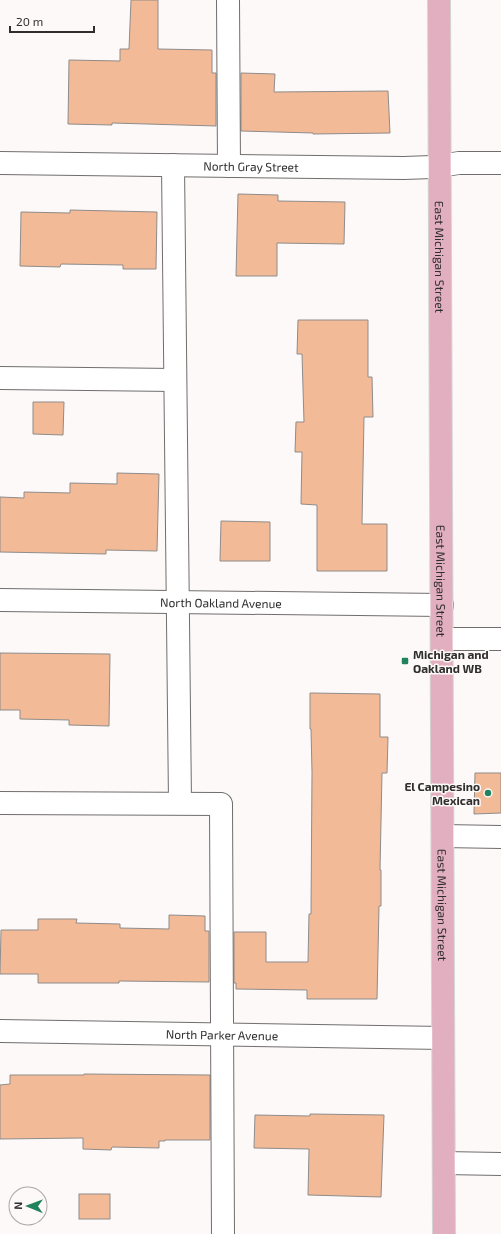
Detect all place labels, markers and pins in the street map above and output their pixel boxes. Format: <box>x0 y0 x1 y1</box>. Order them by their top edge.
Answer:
place label: Michigan and Oakland WB <box>413 647 489 675</box>
marker: Michigan and Oakland WB <box>400 656 410 666</box>
place label: El Campesino Mexican <box>404 779 480 807</box>
marker: El Campesino Mexican <box>483 788 493 798</box>

